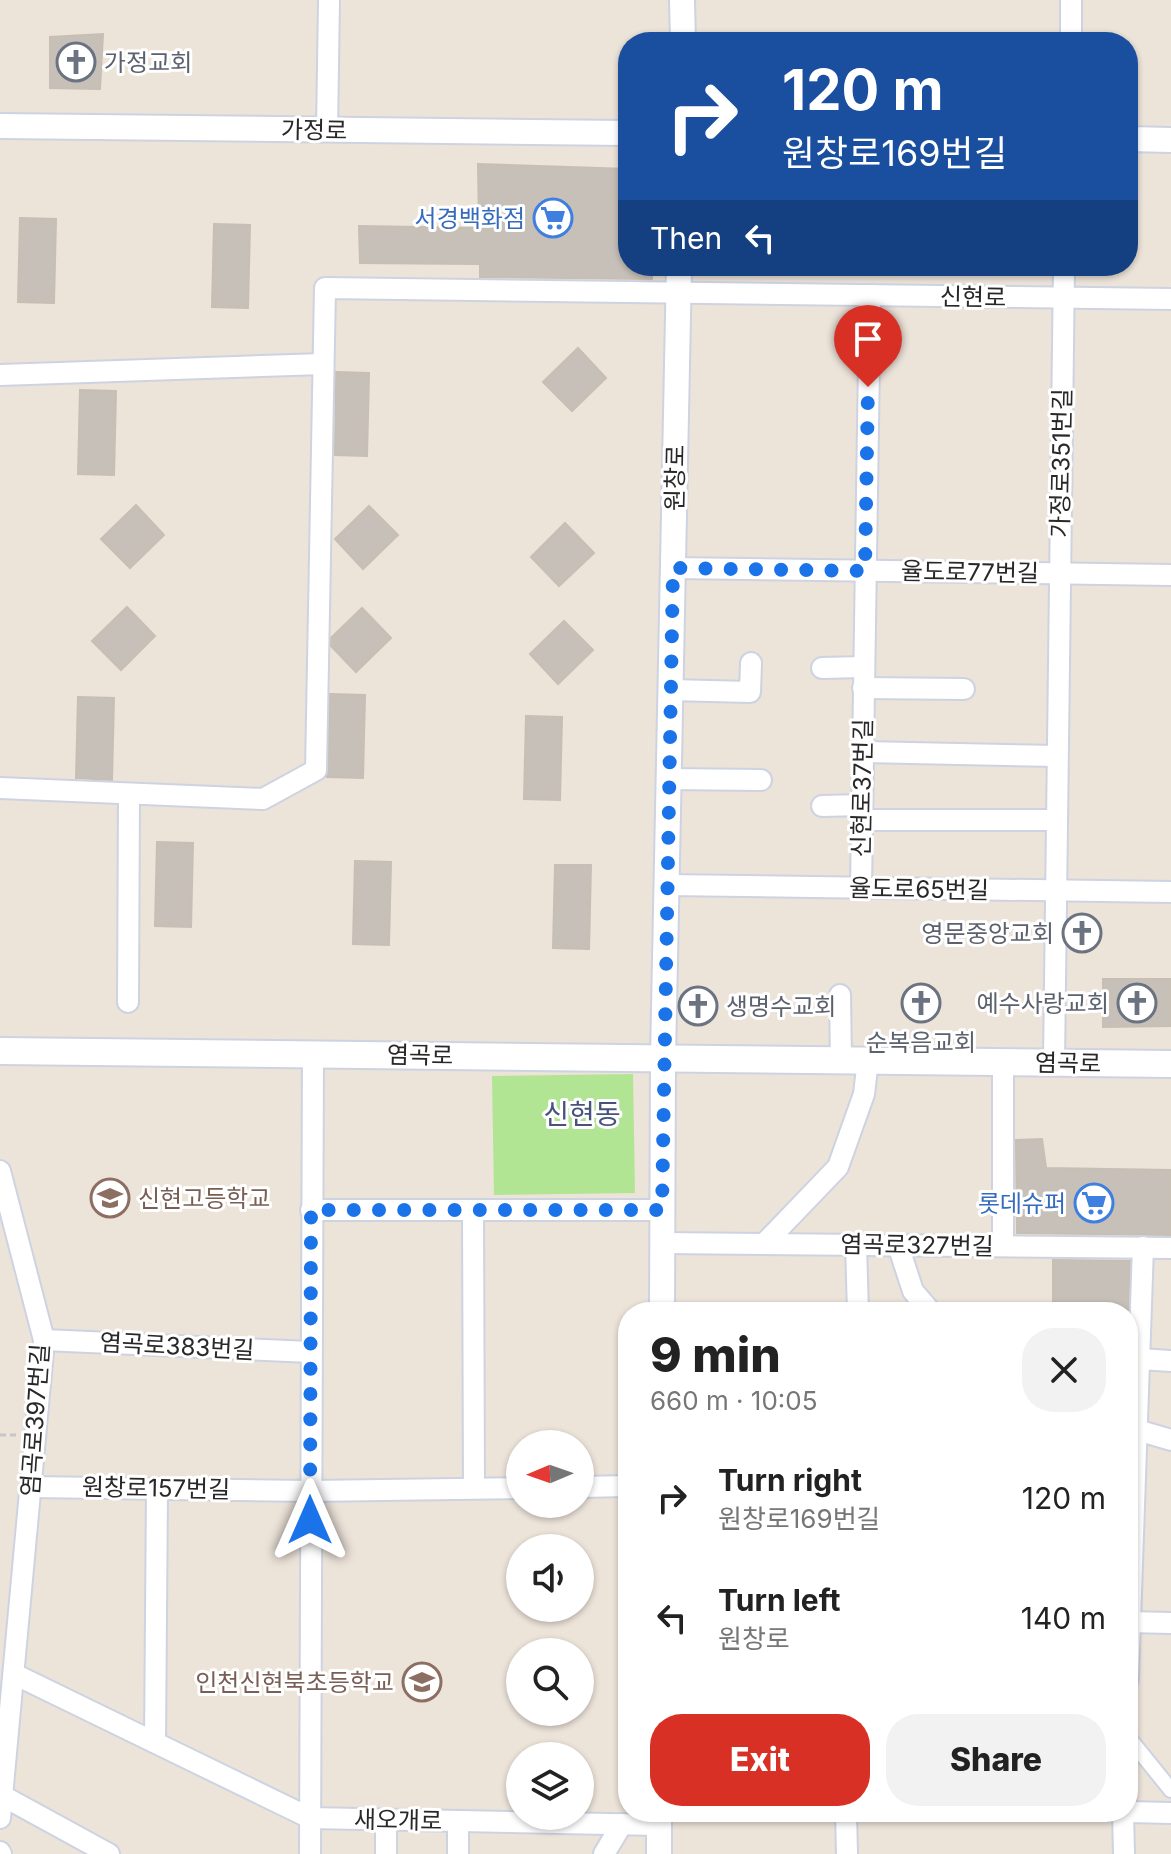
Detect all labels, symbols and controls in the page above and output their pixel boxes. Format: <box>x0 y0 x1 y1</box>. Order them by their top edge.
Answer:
church icon: 가정교회 <box>55 41 97 83</box>
place label: 가정교회 <box>104 48 192 77</box>
text: 120 m <box>782 56 944 124</box>
icon: right <box>650 64 754 168</box>
street label: 가정로 <box>281 115 347 145</box>
text: 원창로169번길 <box>782 131 1007 175</box>
supermarket icon: 서경백화점 <box>532 197 574 239</box>
place label: 서경백화점 <box>415 204 525 233</box>
icon: left <box>738 216 782 260</box>
text: Then <box>650 220 722 256</box>
street label: 신현로 <box>940 282 1006 312</box>
pin <box>834 305 902 387</box>
icon: arrive <box>846 317 890 361</box>
street label: 가정로351번길 <box>1045 388 1077 538</box>
street label: 원창로 <box>660 445 690 511</box>
street label: 율도로77번길 <box>901 556 1039 588</box>
street label: 신현로37번길 <box>846 718 878 858</box>
street label: 율도로65번길 <box>849 873 989 905</box>
church icon: 영문중앙교회 <box>1061 912 1103 954</box>
place label: 영문중앙교회 <box>922 919 1054 948</box>
church icon: 순복음교회 <box>900 982 942 1024</box>
church icon: 예수사랑교회 <box>1116 982 1158 1024</box>
church icon: 생명수교회 <box>677 985 719 1027</box>
place label: 예수사랑교회 <box>977 989 1109 1018</box>
place label: 생명수교회 <box>726 992 836 1021</box>
place label: 순복음교회 <box>866 1028 976 1057</box>
street label: 염곡로 <box>387 1040 453 1070</box>
street label: 염곡로 <box>1035 1048 1101 1078</box>
district label: 신현동 <box>543 1097 621 1131</box>
school or university icon: 신현고등학교 <box>89 1177 131 1219</box>
supermarket icon: 롯데슈퍼 <box>1073 1182 1115 1224</box>
place label: 신현고등학교 <box>138 1184 270 1213</box>
place label: 롯데슈퍼 <box>978 1189 1066 1218</box>
street label: 염곡로327번길 <box>840 1229 994 1261</box>
text: 9 min <box>650 1325 781 1384</box>
street label: 염곡로383번길 <box>99 1327 255 1365</box>
button: close <box>1022 1328 1106 1412</box>
street label: 염곡로397번길 <box>15 1343 55 1497</box>
text: 660 m · 10:05 <box>650 1385 818 1416</box>
north arrow <box>506 1430 594 1518</box>
map controls <box>506 1430 594 1830</box>
text: Turn right <box>718 1462 862 1498</box>
street label: 원창로157번길 <box>82 1472 230 1504</box>
icon: right <box>650 1476 694 1520</box>
position arrow <box>268 1478 352 1562</box>
text: 120 m <box>1022 1480 1106 1516</box>
text: 원창로169번길 <box>718 1503 880 1534</box>
button: sound <box>506 1534 594 1622</box>
text: Turn left <box>718 1582 840 1618</box>
icon: left <box>650 1596 694 1640</box>
text: 140 m <box>1021 1600 1106 1636</box>
text: 원창로 <box>718 1623 790 1654</box>
button: search <box>506 1638 594 1726</box>
school or university icon: 인천신현북초등학교 <box>401 1661 443 1703</box>
place label: 인천신현북초등학교 <box>195 1668 394 1697</box>
button: Exit <box>650 1714 870 1806</box>
button: Share <box>886 1714 1106 1806</box>
button: layers <box>506 1742 594 1830</box>
street label: 새오개로 <box>354 1805 442 1835</box>

